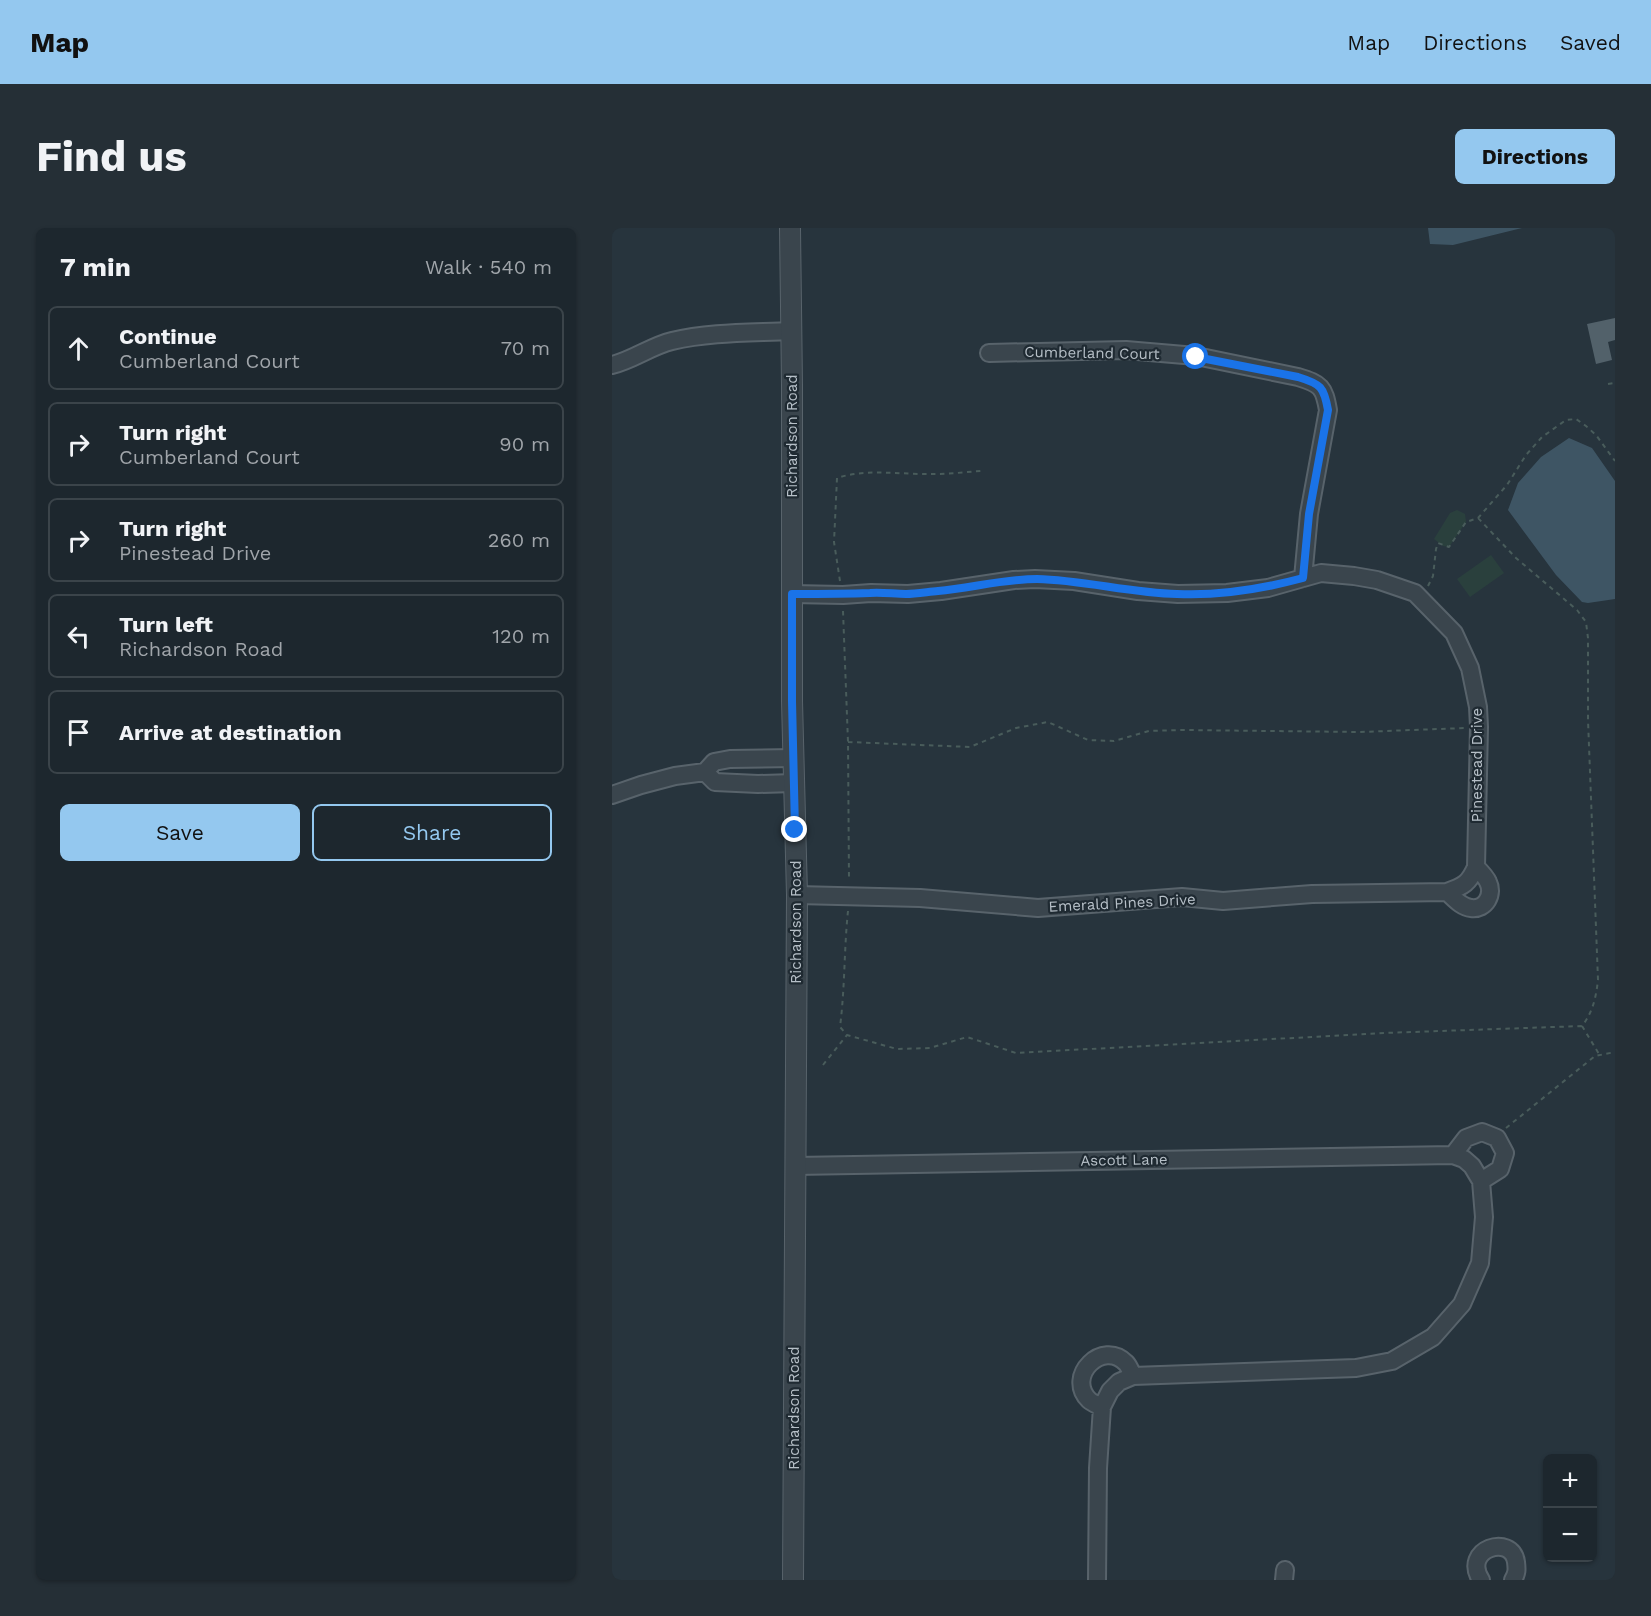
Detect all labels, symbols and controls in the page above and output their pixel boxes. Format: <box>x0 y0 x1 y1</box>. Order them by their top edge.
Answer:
text: Map <box>30 26 89 59</box>
text: Map <box>1347 30 1390 55</box>
text: Directions <box>1423 30 1527 55</box>
text: Saved <box>1560 30 1621 55</box>
button: Directions <box>1455 129 1615 184</box>
text: Find us <box>36 132 187 181</box>
text: 7 min <box>60 252 131 282</box>
text: Walk · 540 m <box>425 255 552 279</box>
text: Continue <box>119 324 217 349</box>
icon: ahead <box>62 332 95 365</box>
text: 70 m <box>501 336 550 360</box>
street label: Cumberland Court <box>1024 343 1161 363</box>
route start <box>1182 343 1208 369</box>
text: Cumberland Court <box>119 349 300 373</box>
street label: Richardson Road <box>783 374 801 498</box>
text: Turn right <box>119 420 226 445</box>
icon: right <box>62 428 95 461</box>
text: 90 m <box>499 432 550 456</box>
text: Cumberland Court <box>119 445 300 469</box>
text: Turn right <box>119 516 226 541</box>
icon: right <box>62 524 95 557</box>
text: 260 m <box>488 528 550 552</box>
text: Pinestead Drive <box>119 541 271 565</box>
text: Turn left <box>119 612 213 637</box>
icon: left <box>62 620 95 653</box>
text: 120 m <box>492 624 550 648</box>
text: Richardson Road <box>119 637 283 661</box>
street label: Pinestead Drive <box>1468 708 1486 822</box>
icon: arrive <box>62 716 95 749</box>
text: Arrive at destination <box>119 720 342 745</box>
button: Save <box>60 804 300 861</box>
button: Share <box>312 804 552 861</box>
route end <box>781 816 807 842</box>
street label: Richardson Road <box>787 860 805 984</box>
street label: Emerald Pines Drive <box>1048 890 1196 916</box>
street label: Ascott Lane <box>1080 1150 1168 1170</box>
street label: Richardson Road <box>785 1346 803 1470</box>
map controls <box>1543 1454 1597 1562</box>
button: + <box>1543 1454 1597 1508</box>
button: − <box>1543 1508 1597 1562</box>

